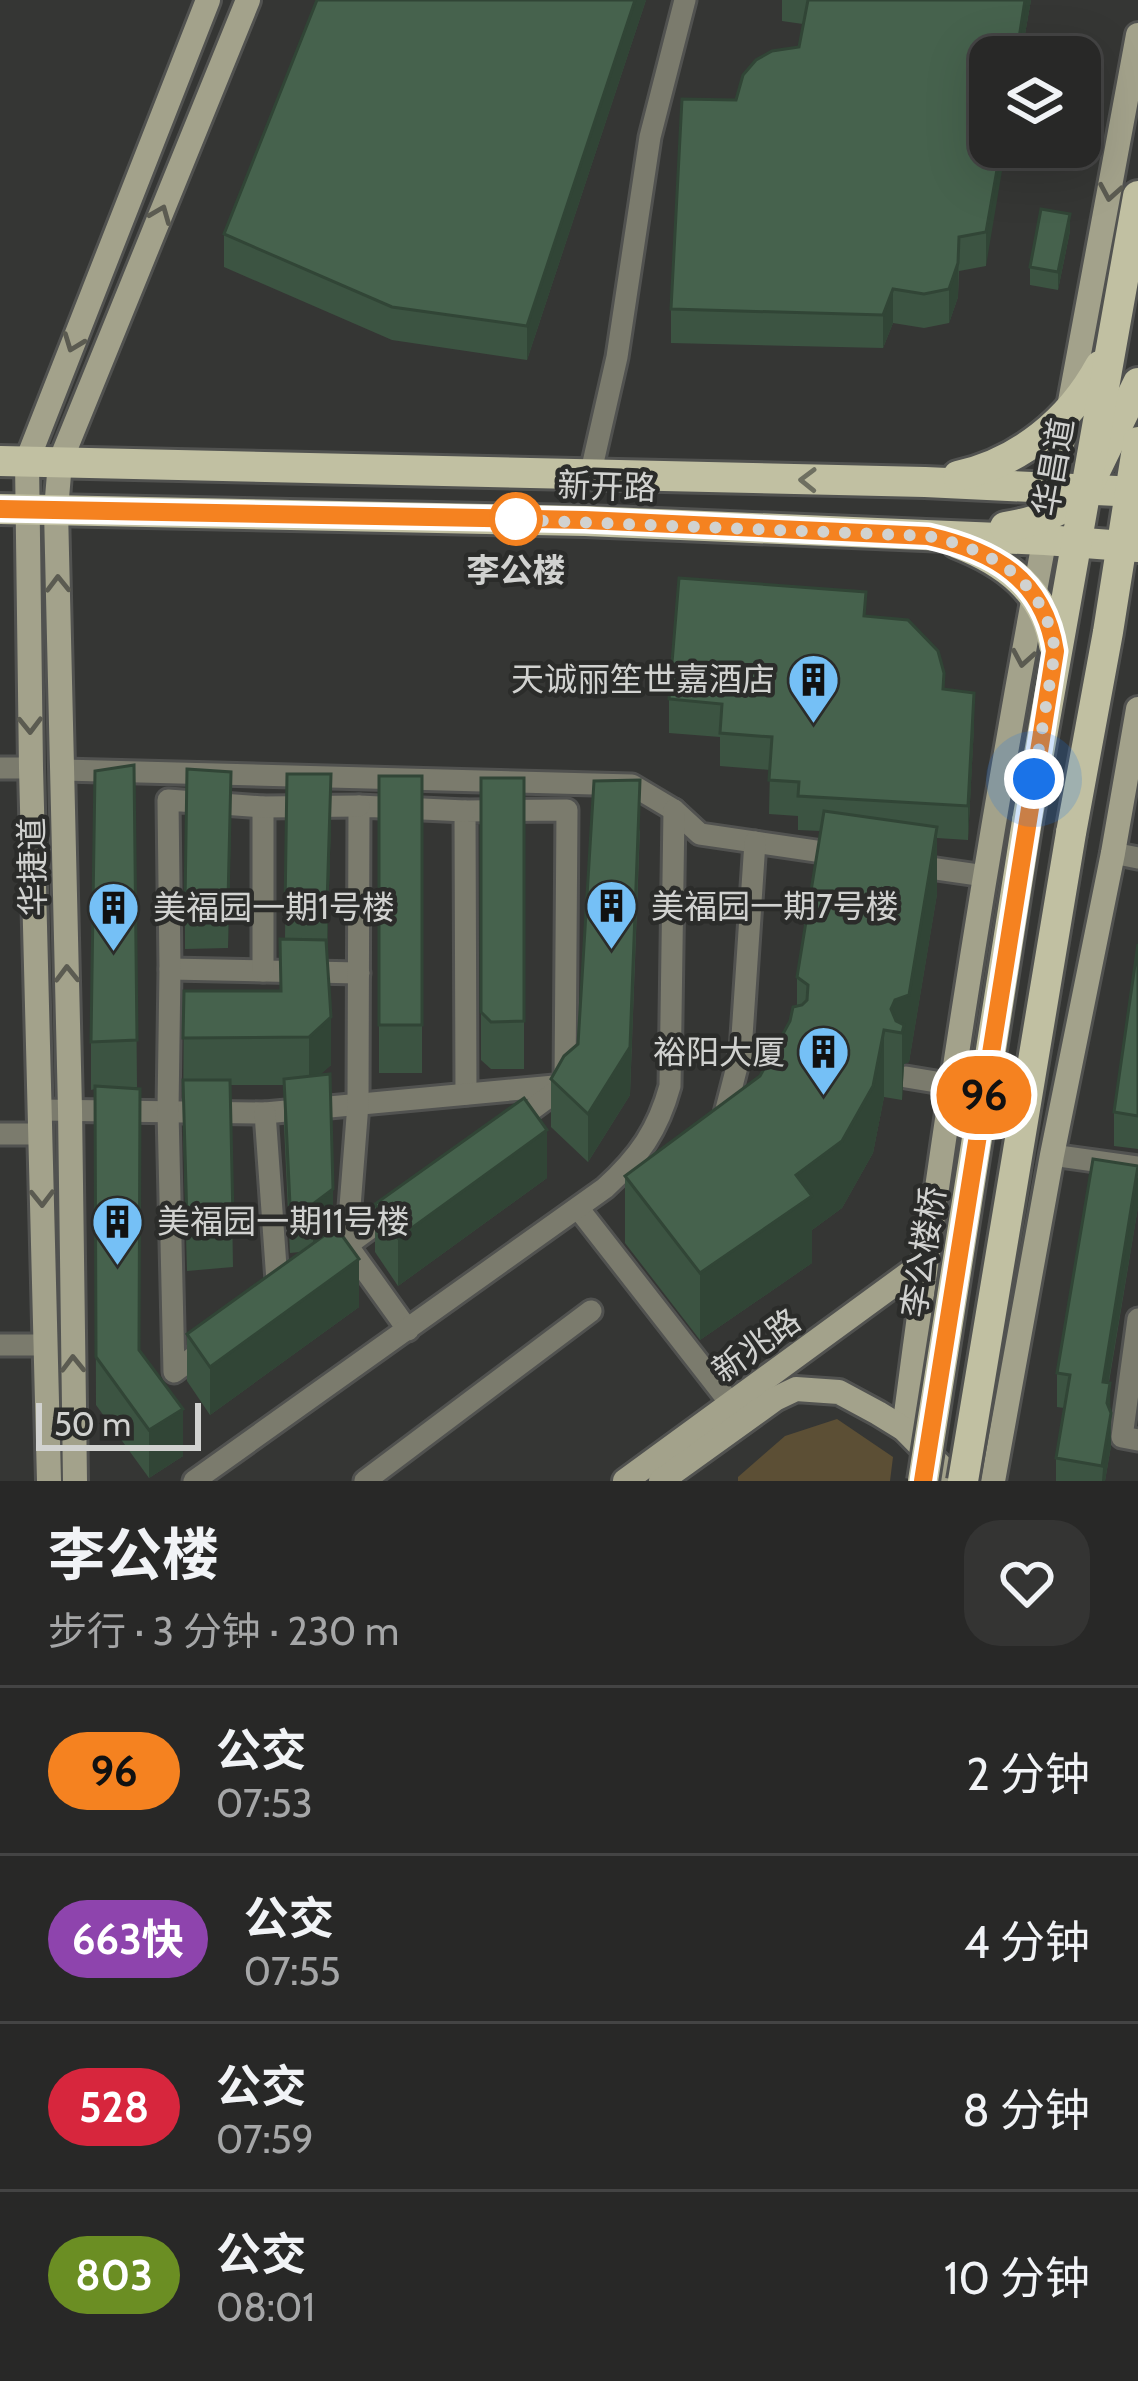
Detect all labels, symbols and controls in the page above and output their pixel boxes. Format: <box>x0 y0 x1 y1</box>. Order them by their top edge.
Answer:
map controls <box>969 36 1101 168</box>
button: layers <box>969 36 1101 168</box>
one-way arrow <box>1098 181 1124 201</box>
one-way arrow <box>147 205 171 226</box>
one-way arrow <box>63 332 88 353</box>
street label: 华昌道 <box>1025 415 1081 519</box>
street label: 新开路 <box>557 464 657 508</box>
one-way arrow <box>798 467 817 493</box>
marker: 李公楼 <box>491 494 541 544</box>
place label: 李公楼 <box>467 550 566 590</box>
one-way arrow <box>45 574 71 593</box>
one-way arrow <box>1012 647 1037 667</box>
building icon: 天诚丽笙世嘉酒店 <box>786 651 842 725</box>
place label: 天诚丽笙世嘉酒店 <box>511 659 775 699</box>
one-way arrow <box>16 716 42 735</box>
your location <box>1004 749 1064 809</box>
street label: 华捷道 <box>11 817 53 917</box>
building icon: 美福园一期7号楼 <box>584 878 640 952</box>
building icon: 美福园一期1号楼 <box>86 879 142 953</box>
place label: 美福园一期7号楼 <box>651 886 899 926</box>
place label: 美福园一期1号楼 <box>153 887 395 927</box>
one-way arrow <box>55 964 81 983</box>
building icon: 裕阳大厦 <box>796 1024 852 1098</box>
place label: 裕阳大厦 <box>653 1032 785 1072</box>
line badge: 96 <box>930 1056 1038 1134</box>
text: 96 <box>960 1069 1008 1121</box>
street label: 李公楼桥 <box>893 1184 953 1320</box>
one-way arrow <box>28 1189 54 1208</box>
building icon: 美福园一期11号楼 <box>90 1193 146 1267</box>
place label: 美福园一期11号楼 <box>157 1201 410 1241</box>
street label: 新兆路 <box>704 1300 808 1390</box>
one-way arrow <box>61 1354 87 1373</box>
scale bar <box>36 1397 201 1450</box>
text: 50 m <box>54 1404 131 1444</box>
text: 李公楼 <box>48 1520 219 1589</box>
button: heart <box>964 1520 1090 1646</box>
text: 步行 · 3 分钟 · 230 m <box>48 1607 399 1655</box>
text: 公交 <box>216 1723 306 1777</box>
text: 96 <box>90 1745 138 1797</box>
text: 2 分钟 <box>966 1747 1090 1801</box>
text: 07:53 <box>216 1779 313 1827</box>
text: 公交 <box>244 1891 334 1945</box>
text: 663快 <box>72 1913 184 1965</box>
text: 4 分钟 <box>964 1915 1090 1969</box>
text: 07:55 <box>244 1947 341 1995</box>
text: 公交 <box>216 2059 306 2113</box>
text: 528 <box>79 2081 149 2133</box>
text: 8 分钟 <box>963 2083 1090 2137</box>
text: 07:59 <box>216 2115 314 2163</box>
text: 公交 <box>216 2227 306 2281</box>
text: 803 <box>75 2249 153 2301</box>
text: 10 分钟 <box>944 2251 1090 2305</box>
text: 08:01 <box>216 2283 315 2331</box>

